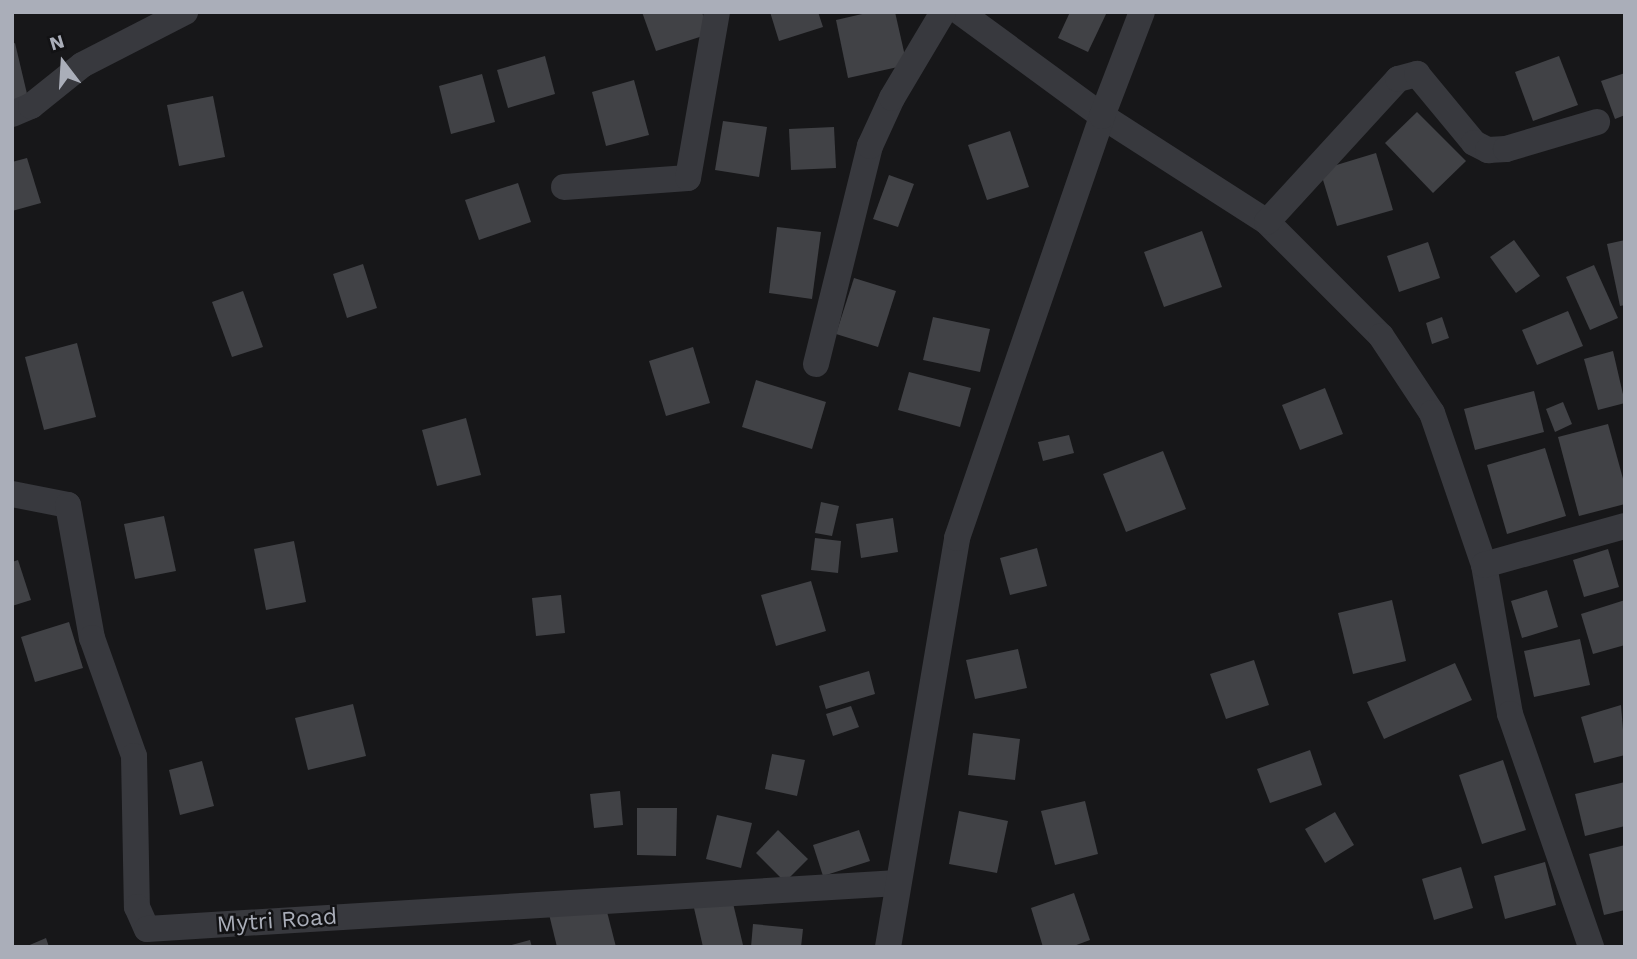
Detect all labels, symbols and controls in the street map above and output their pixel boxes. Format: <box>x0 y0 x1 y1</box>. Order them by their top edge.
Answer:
north arrow <box>28 28 98 98</box>
text: N <box>47 29 67 55</box>
street label: Mytri Road <box>216 903 338 939</box>

